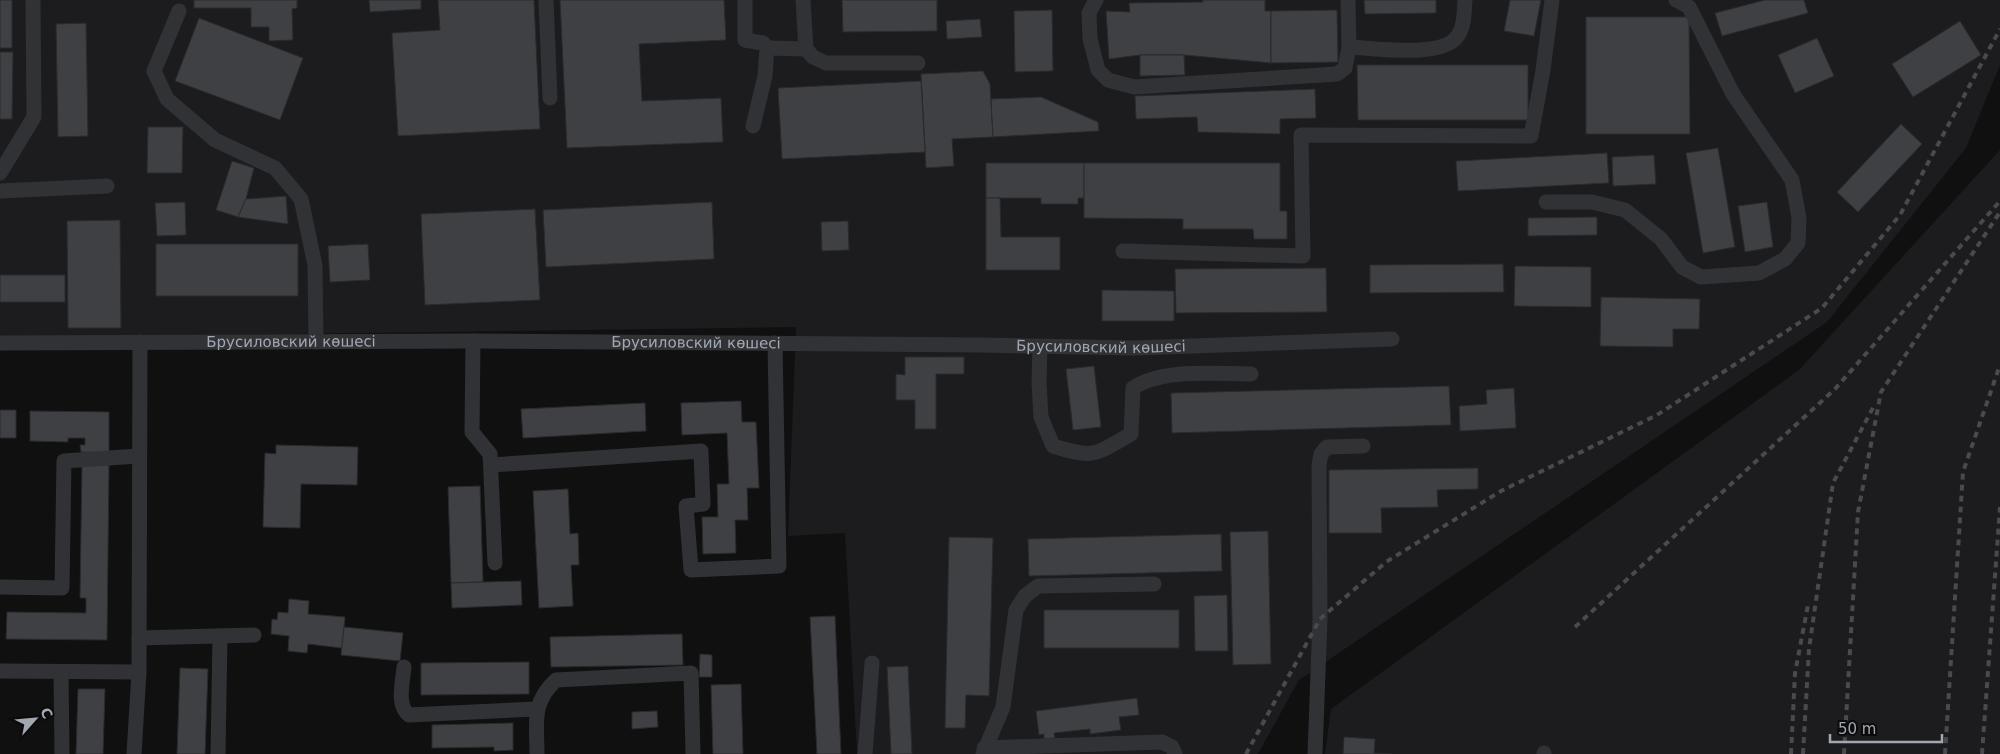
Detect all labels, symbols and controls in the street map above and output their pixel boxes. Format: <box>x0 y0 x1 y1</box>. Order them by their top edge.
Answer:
street label: Брусиловский көшесі <box>206 332 376 351</box>
street label: Брусиловский көшесі <box>611 333 781 352</box>
street label: Брусиловский көшесі <box>1016 337 1186 357</box>
north arrow <box>10 694 60 744</box>
text: С <box>37 705 56 721</box>
scale bar <box>1830 712 1942 744</box>
text: 50 m <box>1838 720 1876 738</box>

